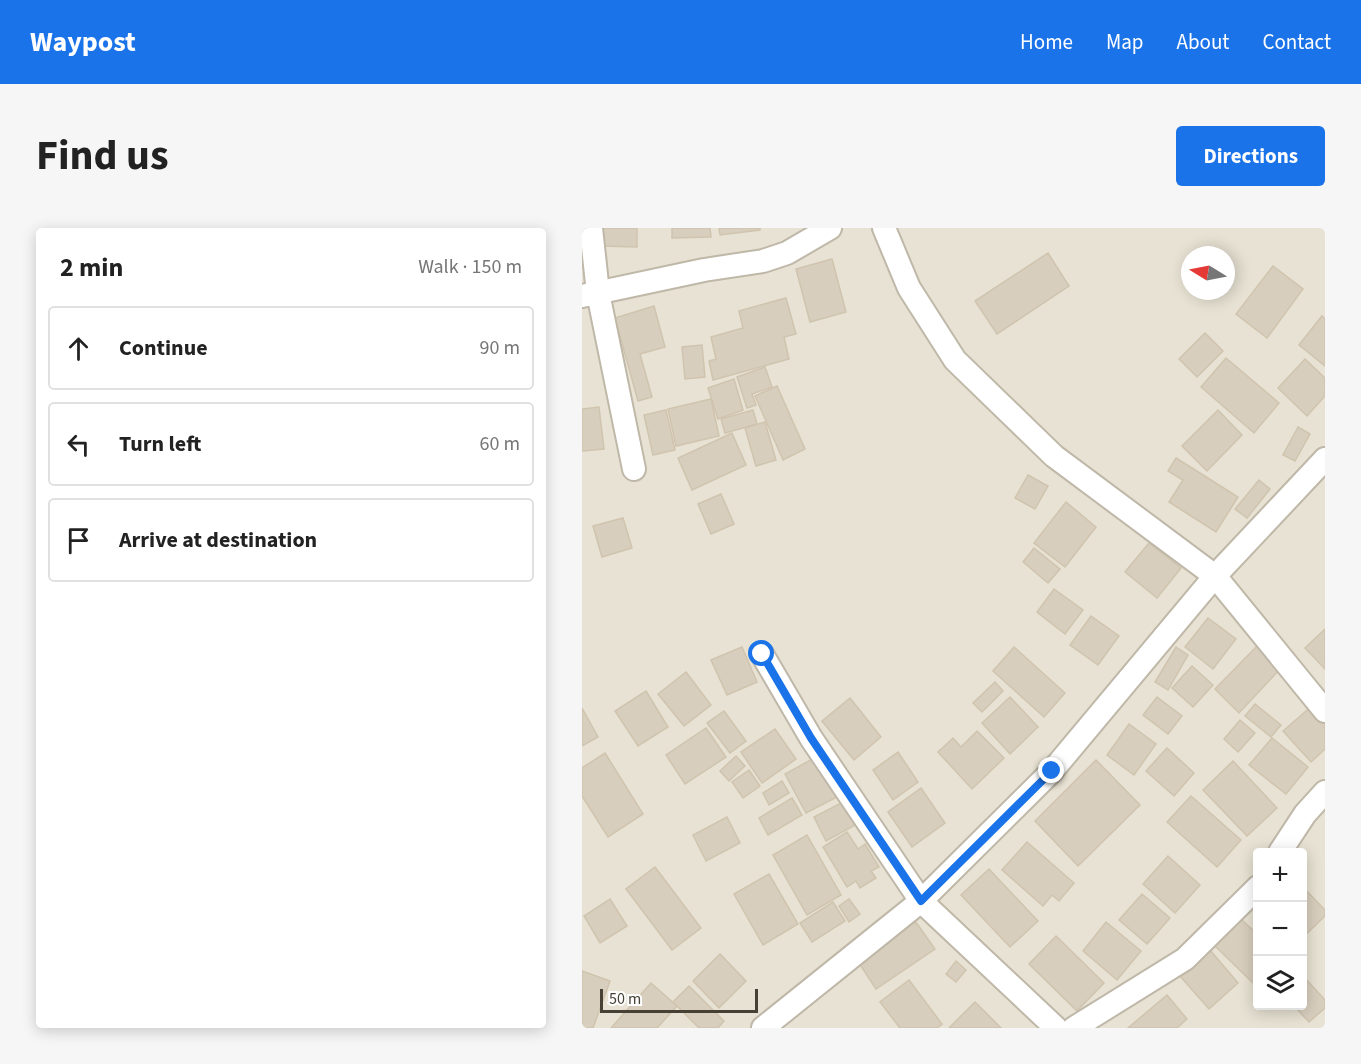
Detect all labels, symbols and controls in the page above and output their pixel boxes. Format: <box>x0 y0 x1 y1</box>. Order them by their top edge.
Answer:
text: Waypost <box>30 22 136 62</box>
text: Home <box>1020 27 1073 57</box>
text: Map <box>1106 27 1144 57</box>
text: About <box>1177 27 1229 57</box>
text: Contact <box>1262 27 1331 57</box>
text: Find us <box>36 126 169 186</box>
button: Directions <box>1176 126 1325 186</box>
north arrow <box>1181 246 1235 300</box>
text: 2 min <box>60 249 123 286</box>
text: Walk · 150 m <box>418 253 522 281</box>
icon: ahead <box>62 332 95 365</box>
text: Continue <box>119 332 208 364</box>
text: 90 m <box>480 334 520 362</box>
icon: left <box>62 428 95 461</box>
text: Turn left <box>119 428 201 460</box>
text: 60 m <box>480 430 520 458</box>
icon: arrive <box>62 524 95 557</box>
text: Arrive at destination <box>119 524 317 556</box>
route start <box>748 640 774 666</box>
route end <box>1038 757 1064 783</box>
map controls <box>1253 848 1307 1010</box>
button: + <box>1253 848 1307 902</box>
button: − <box>1253 902 1307 956</box>
button: layers <box>1253 956 1307 1010</box>
scale bar <box>600 986 758 1014</box>
text: 50 m <box>609 988 641 1010</box>

